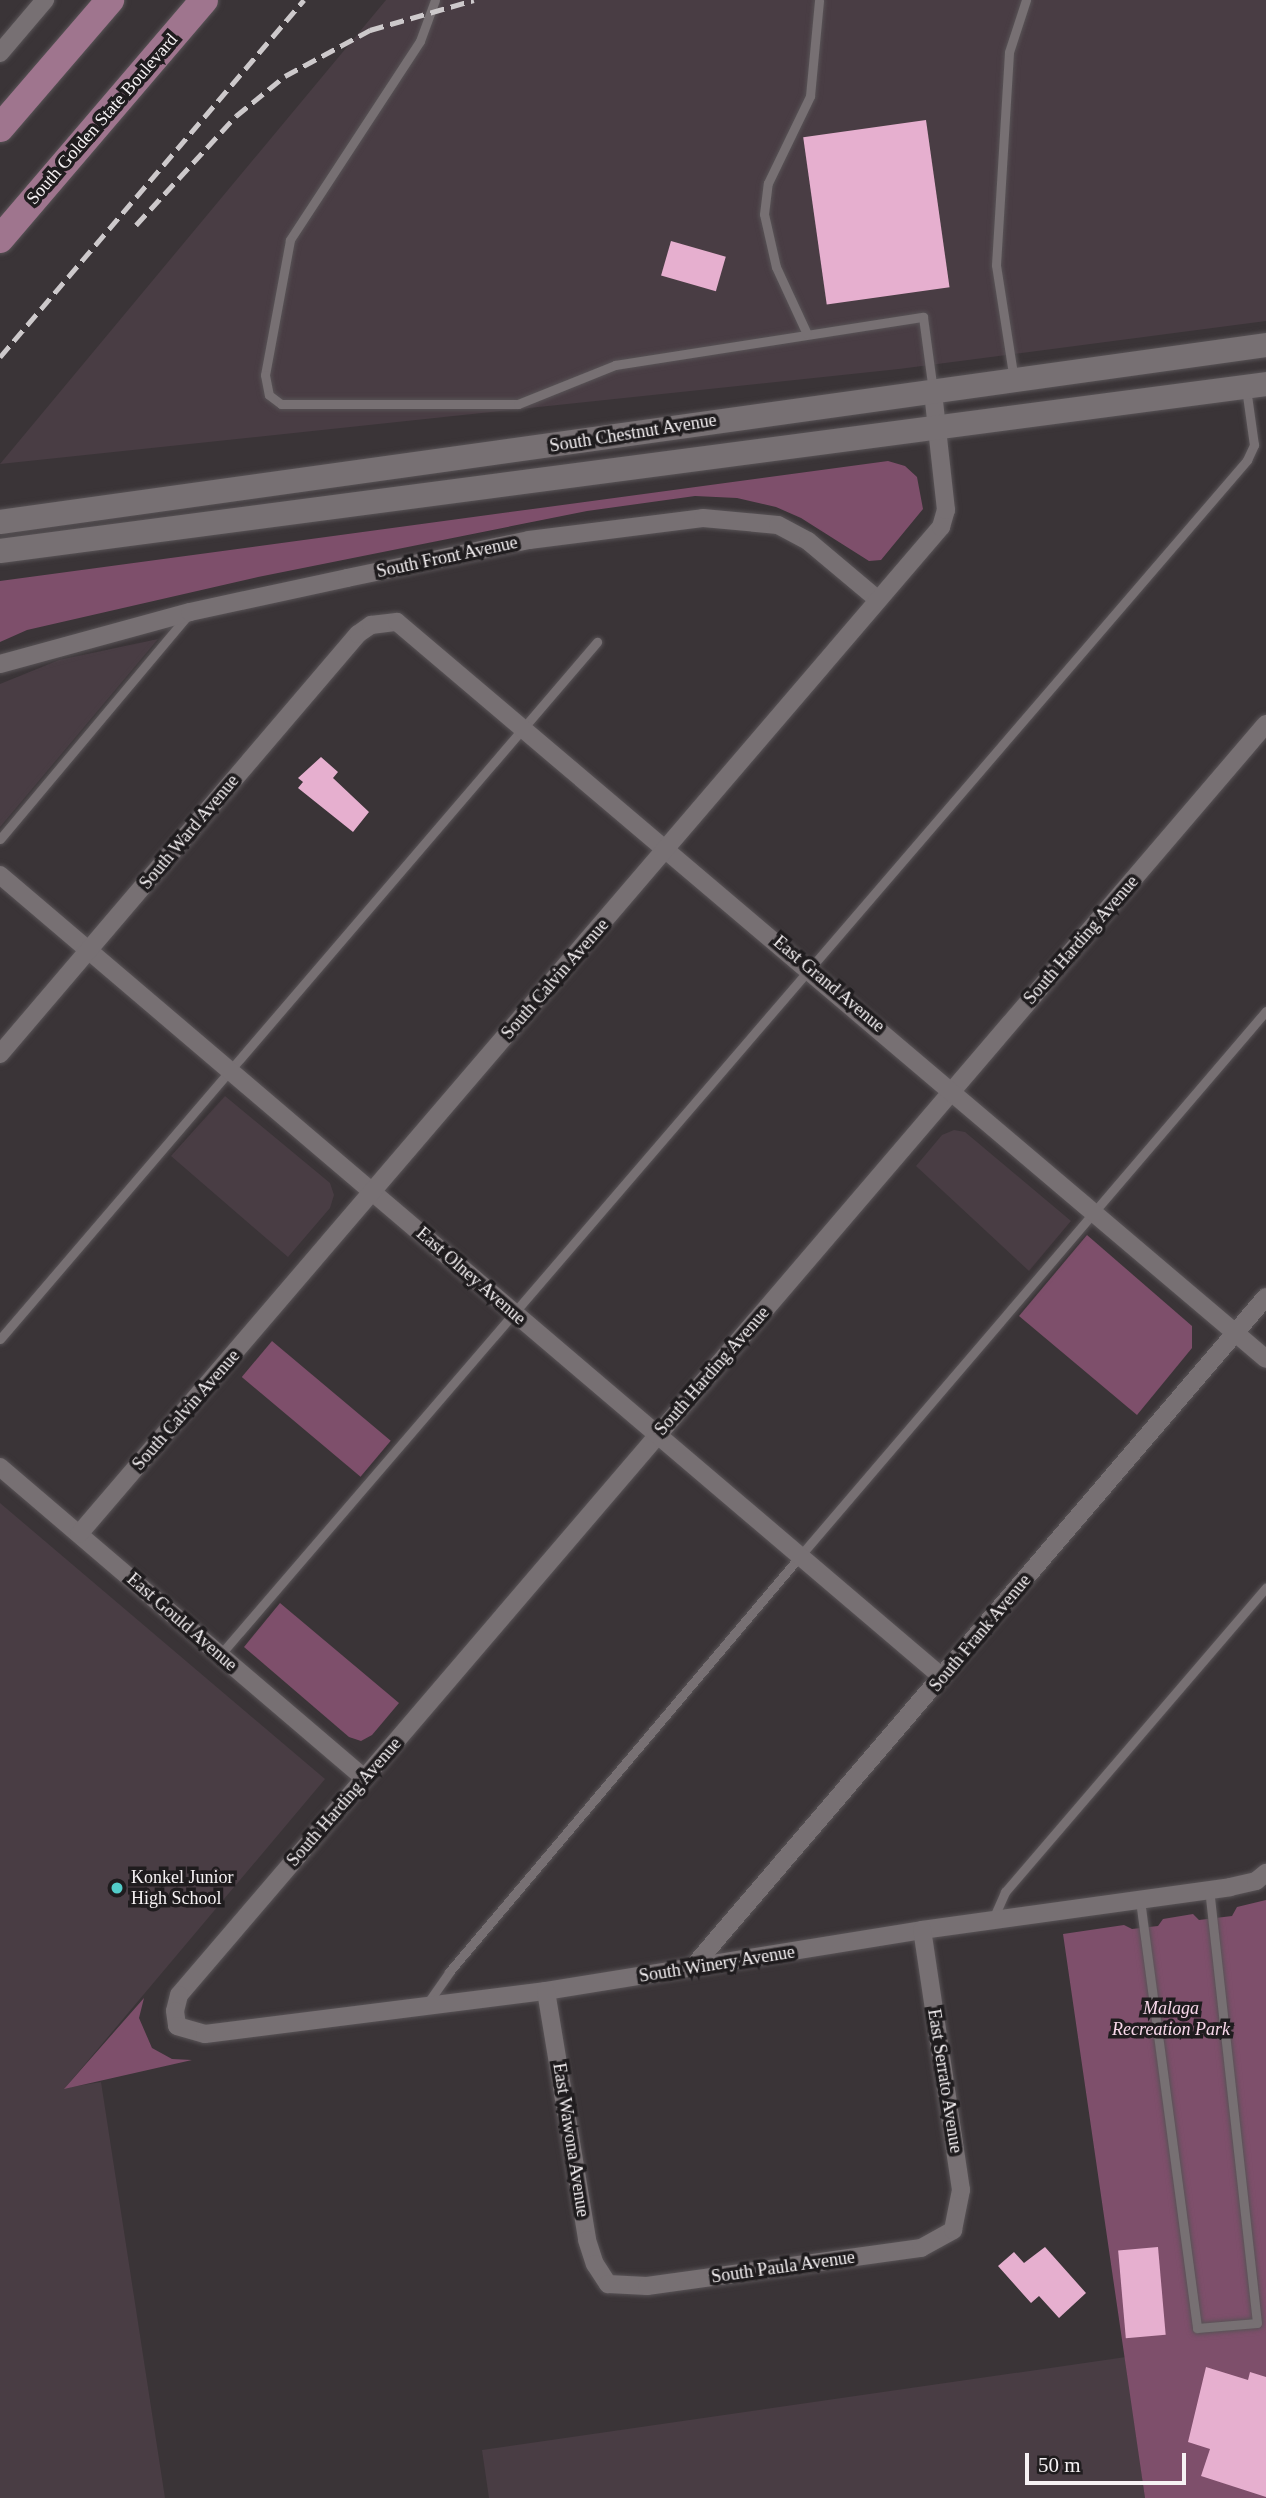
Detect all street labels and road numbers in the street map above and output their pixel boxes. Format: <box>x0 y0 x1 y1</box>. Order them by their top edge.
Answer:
street label: South Golden State Boulevard <box>22 29 182 209</box>
street label: South Chestnut Avenue <box>548 409 718 457</box>
street label: South Front Avenue <box>374 531 520 583</box>
street label: South Ward Avenue <box>134 770 244 894</box>
street label: South Harding Avenue <box>1019 871 1143 1009</box>
street label: South Calvin Avenue <box>496 914 614 1044</box>
street label: East Grand Avenue <box>769 931 889 1037</box>
street label: East Olney Avenue <box>412 1222 530 1330</box>
street label: South Harding Avenue <box>650 1302 774 1440</box>
street label: South Calvin Avenue <box>127 1345 245 1475</box>
street label: East Gould Avenue <box>122 1568 242 1676</box>
street label: South Frank Avenue <box>924 1570 1036 1696</box>
street label: South Harding Avenue <box>282 1733 406 1871</box>
street label: South Winery Avenue <box>637 1941 797 1987</box>
street label: East Serrato Avenue <box>923 2007 967 2155</box>
street label: East Wawona Avenue <box>548 2061 594 2219</box>
street label: South Paula Avenue <box>709 2246 857 2288</box>

